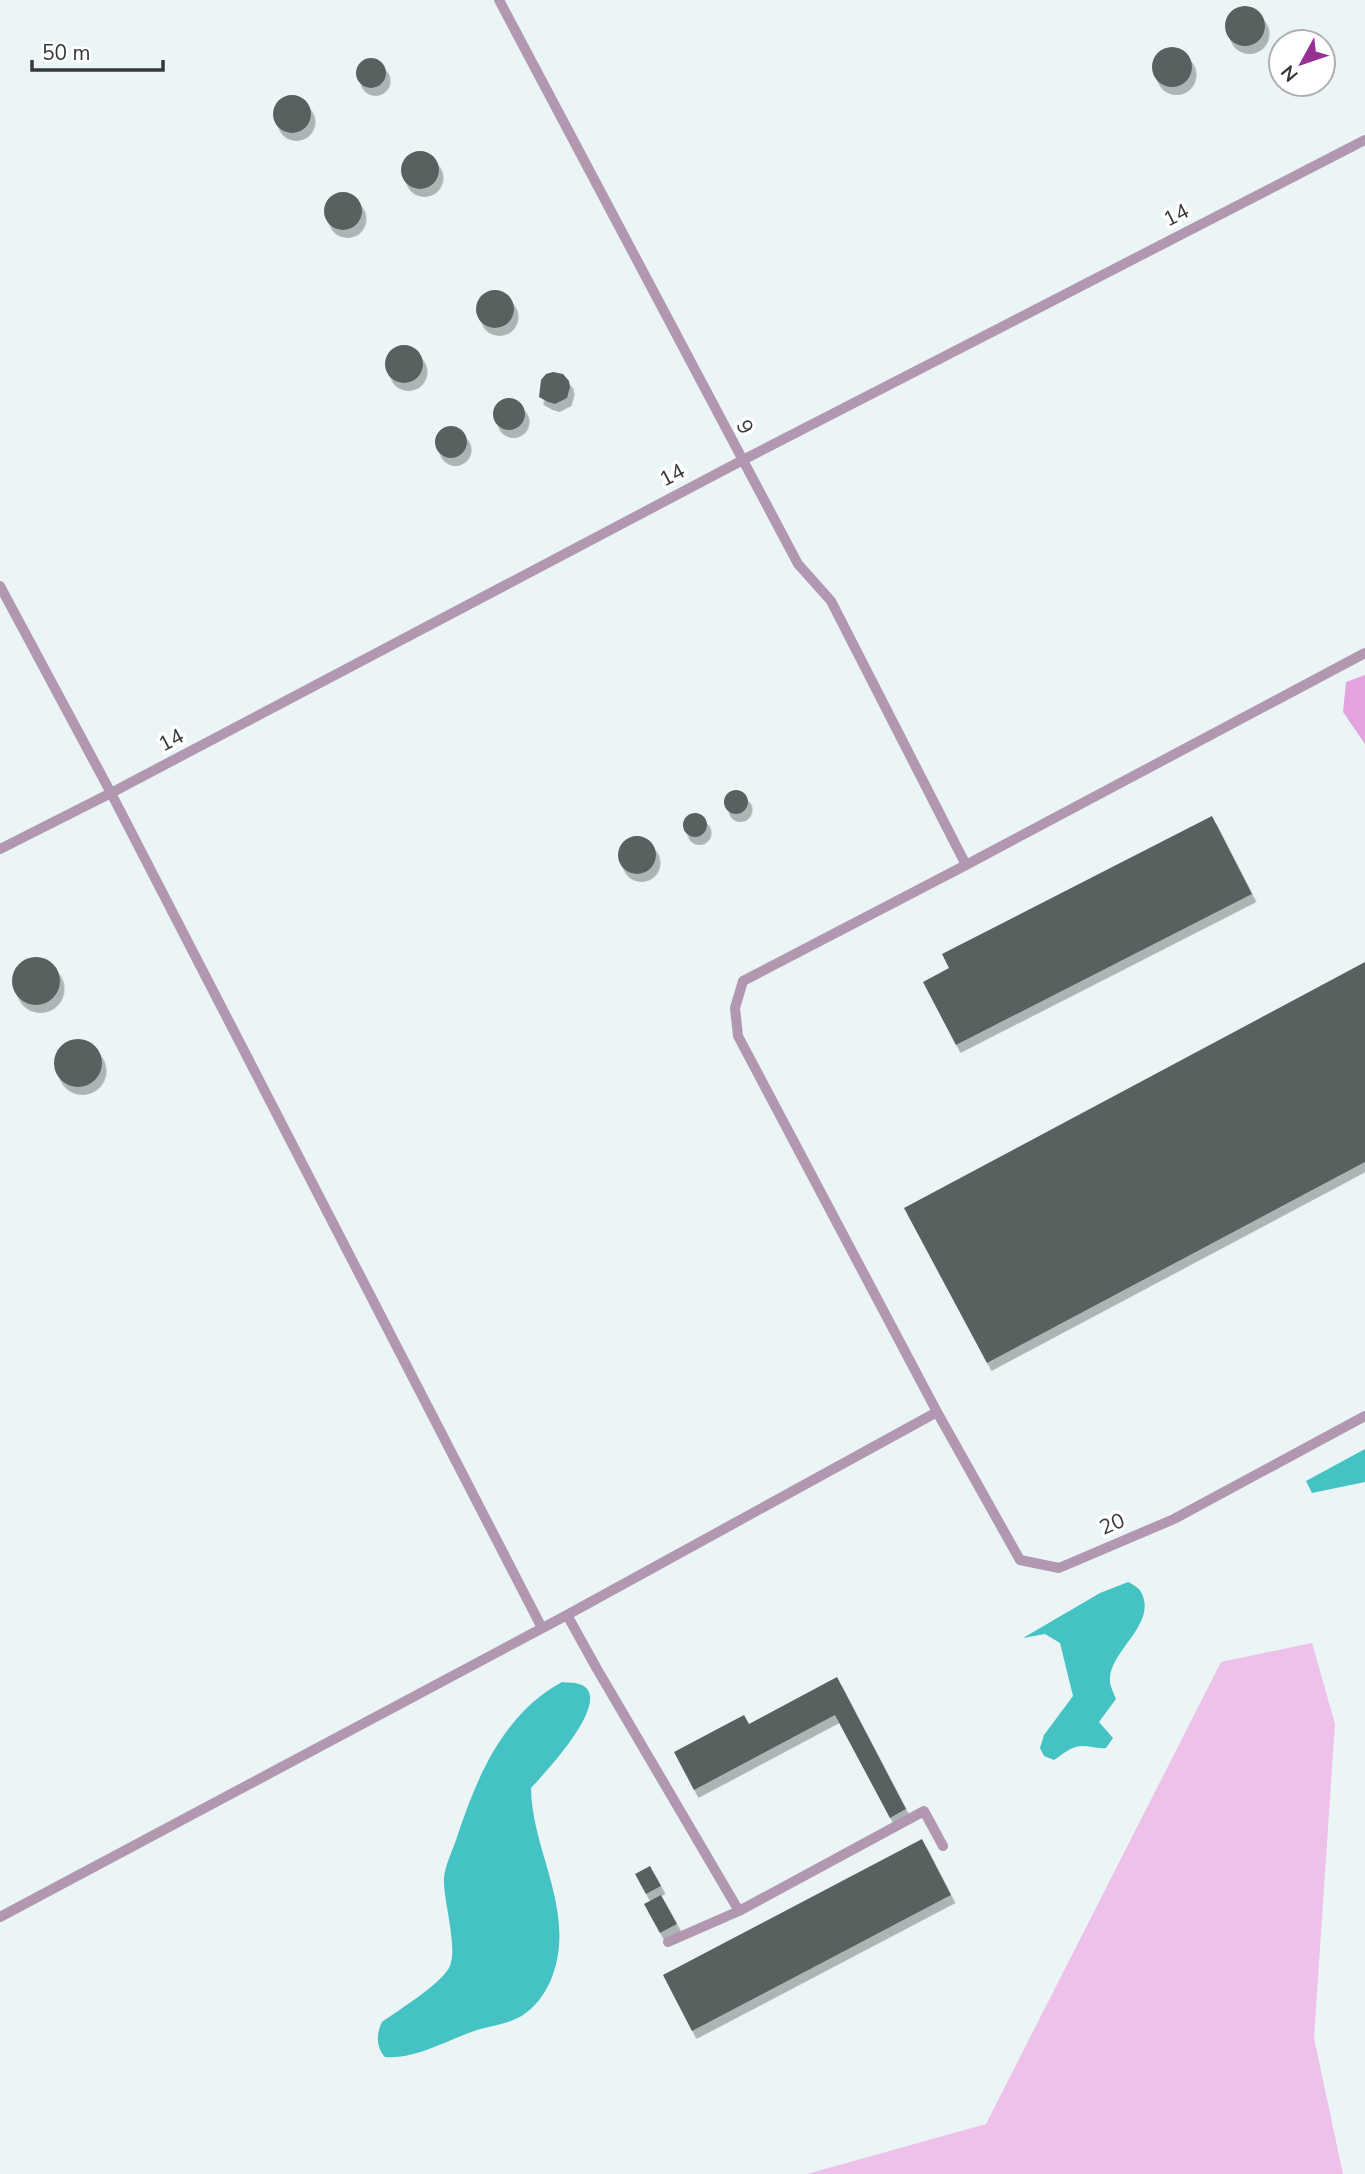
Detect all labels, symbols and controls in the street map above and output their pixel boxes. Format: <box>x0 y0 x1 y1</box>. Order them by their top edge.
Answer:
scale bar <box>32 28 163 72</box>
north arrow <box>1267 28 1337 98</box>
text: 50 m <box>42 39 91 67</box>
text: N <box>1275 59 1304 87</box>
street label: 14 <box>1158 197 1194 233</box>
street label: 9 <box>730 415 760 439</box>
street label: 14 <box>654 457 690 493</box>
street label: 14 <box>153 722 189 758</box>
street label: 20 <box>1095 1506 1129 1542</box>

